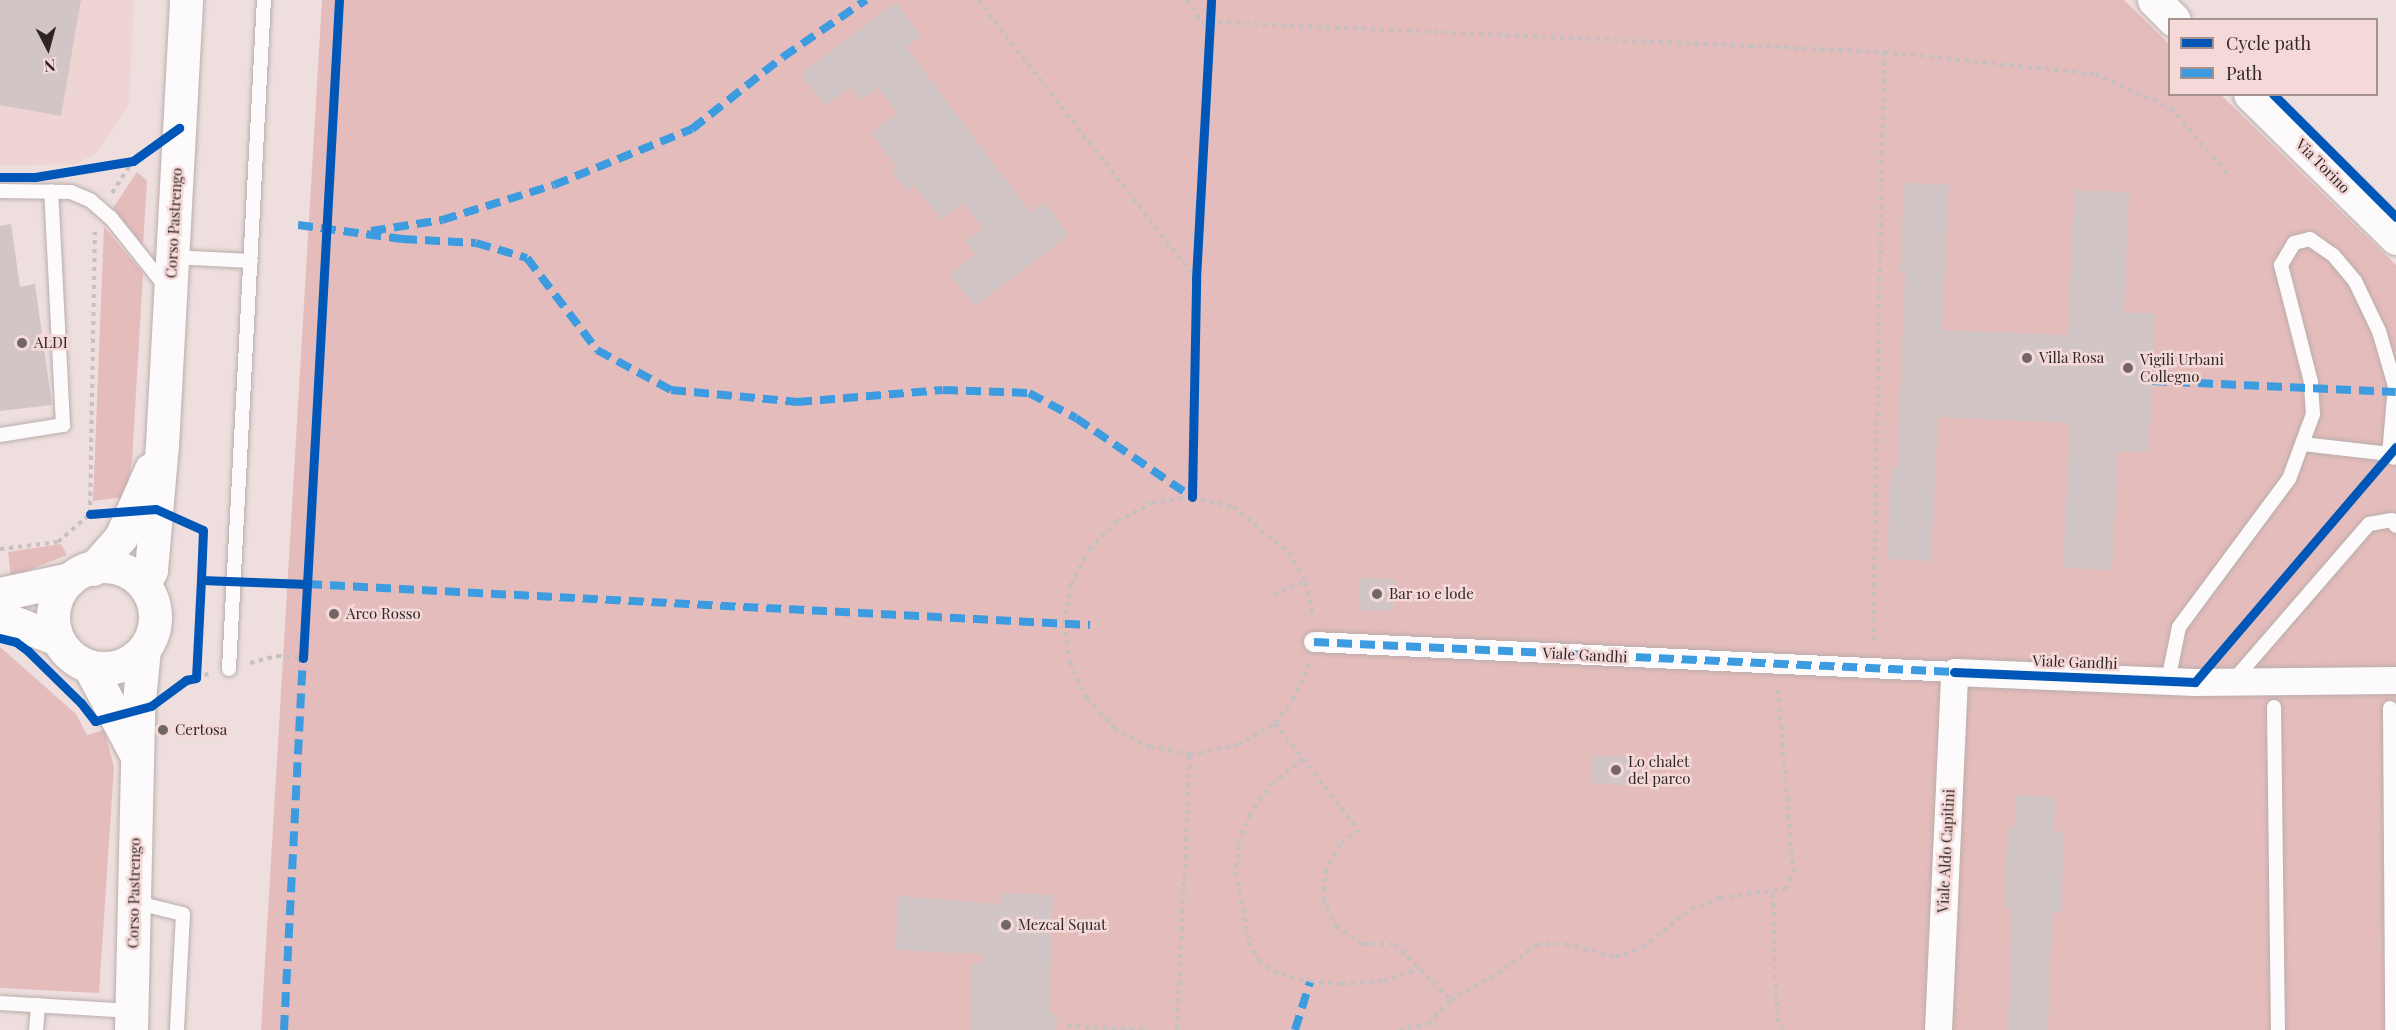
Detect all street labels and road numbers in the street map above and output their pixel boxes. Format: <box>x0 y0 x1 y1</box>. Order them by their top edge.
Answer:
street label: Via Torino <box>2292 135 2354 197</box>
street label: Corso Pastrengo <box>162 167 186 279</box>
street label: Viale Gandhi <box>1542 644 1628 666</box>
street label: Viale Gandhi <box>2032 652 2118 672</box>
street label: Viale Aldo Capitini <box>1934 788 1958 914</box>
street label: Corso Pastrengo <box>124 837 144 949</box>

